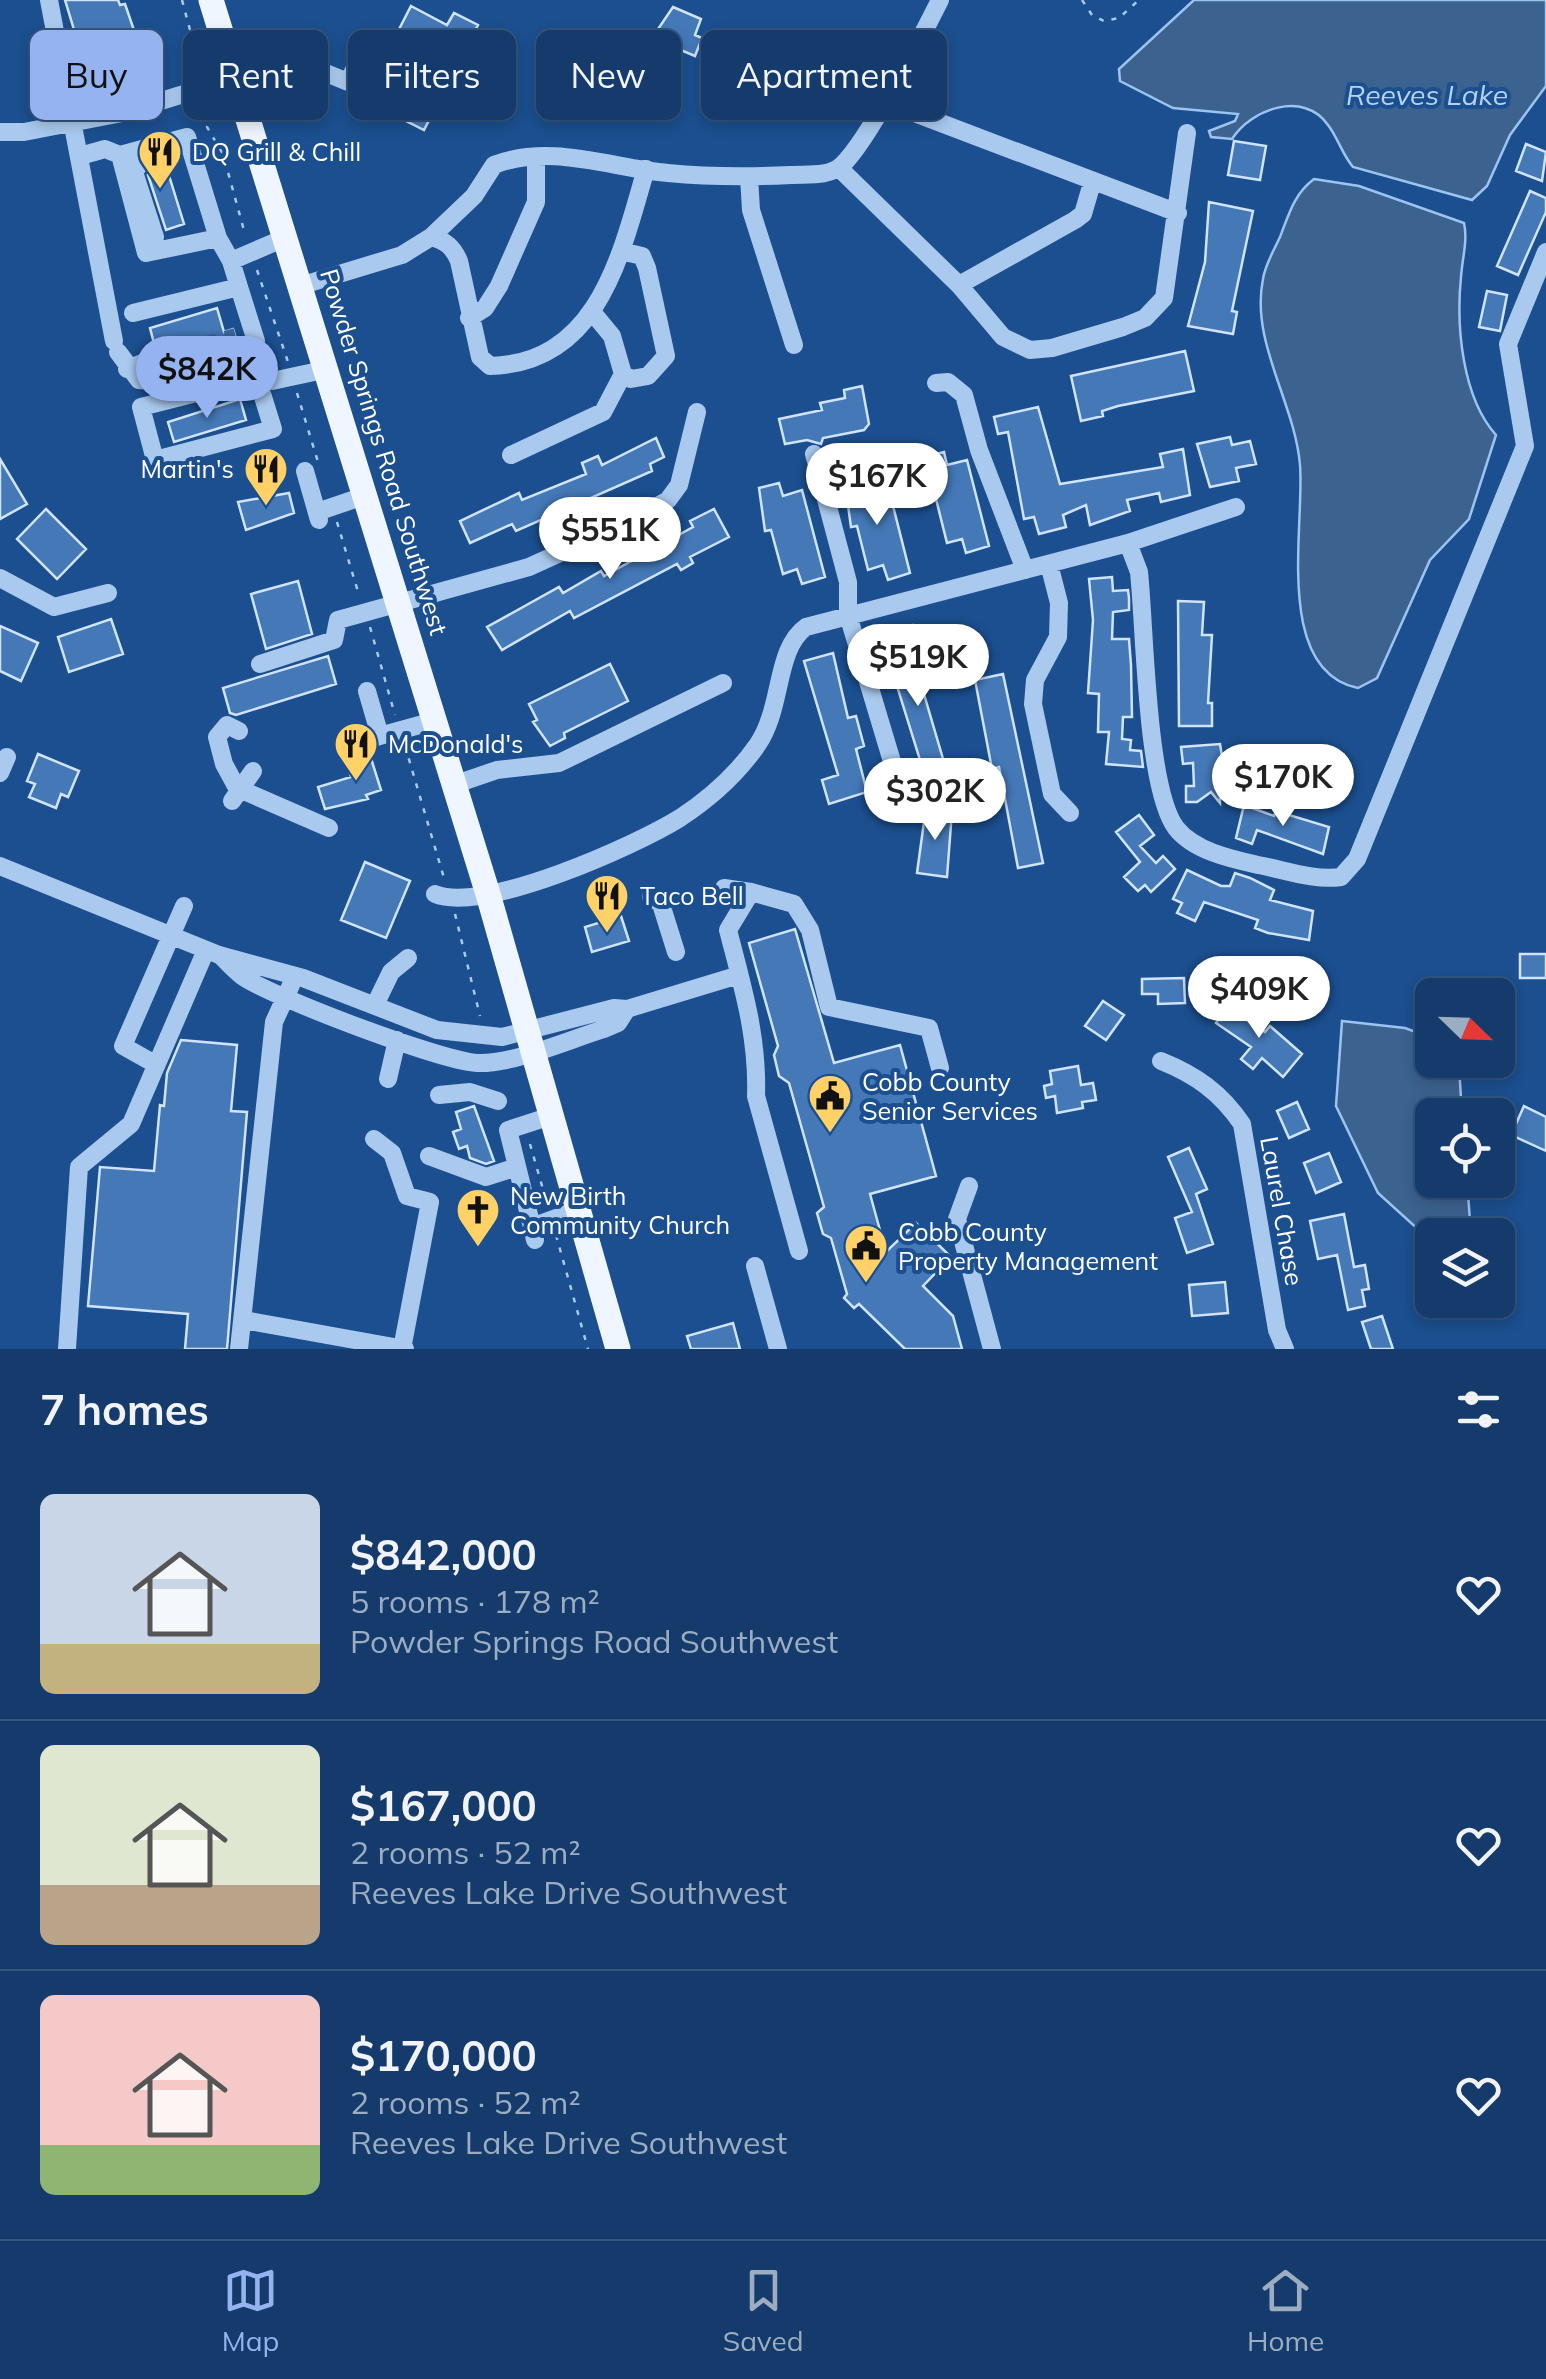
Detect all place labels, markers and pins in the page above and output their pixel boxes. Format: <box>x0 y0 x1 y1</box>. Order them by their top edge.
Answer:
restaurant icon: DQ Grill & Chill <box>137 129 183 190</box>
place label: DQ Grill & Chill <box>192 136 361 167</box>
pin: $842K <box>137 336 277 421</box>
pin: $167K <box>807 443 947 528</box>
restaurant icon: Martin's <box>243 446 289 507</box>
place label: Martin's <box>141 453 234 484</box>
pin: $551K <box>540 497 680 582</box>
pin: $519K <box>848 624 988 709</box>
restaurant icon: McDonald's <box>333 721 379 782</box>
place label: McDonald's <box>388 728 523 759</box>
pin: $170K <box>1213 744 1353 829</box>
pin: $302K <box>865 758 1005 843</box>
restaurant icon: Taco Bell <box>584 873 630 934</box>
place label: Taco Bell <box>640 880 744 911</box>
pin: $409K <box>1189 956 1329 1041</box>
place label: Cobb County Senior Services <box>862 1066 1038 1126</box>
public building icon: Cobb County Senior Services <box>807 1073 853 1134</box>
place label: New Birth Community Church <box>510 1180 730 1240</box>
church icon: New Birth Community Church <box>455 1187 501 1248</box>
place label: Cobb County Property Management <box>898 1216 1158 1276</box>
public building icon: Cobb County Property Management <box>843 1223 889 1284</box>

